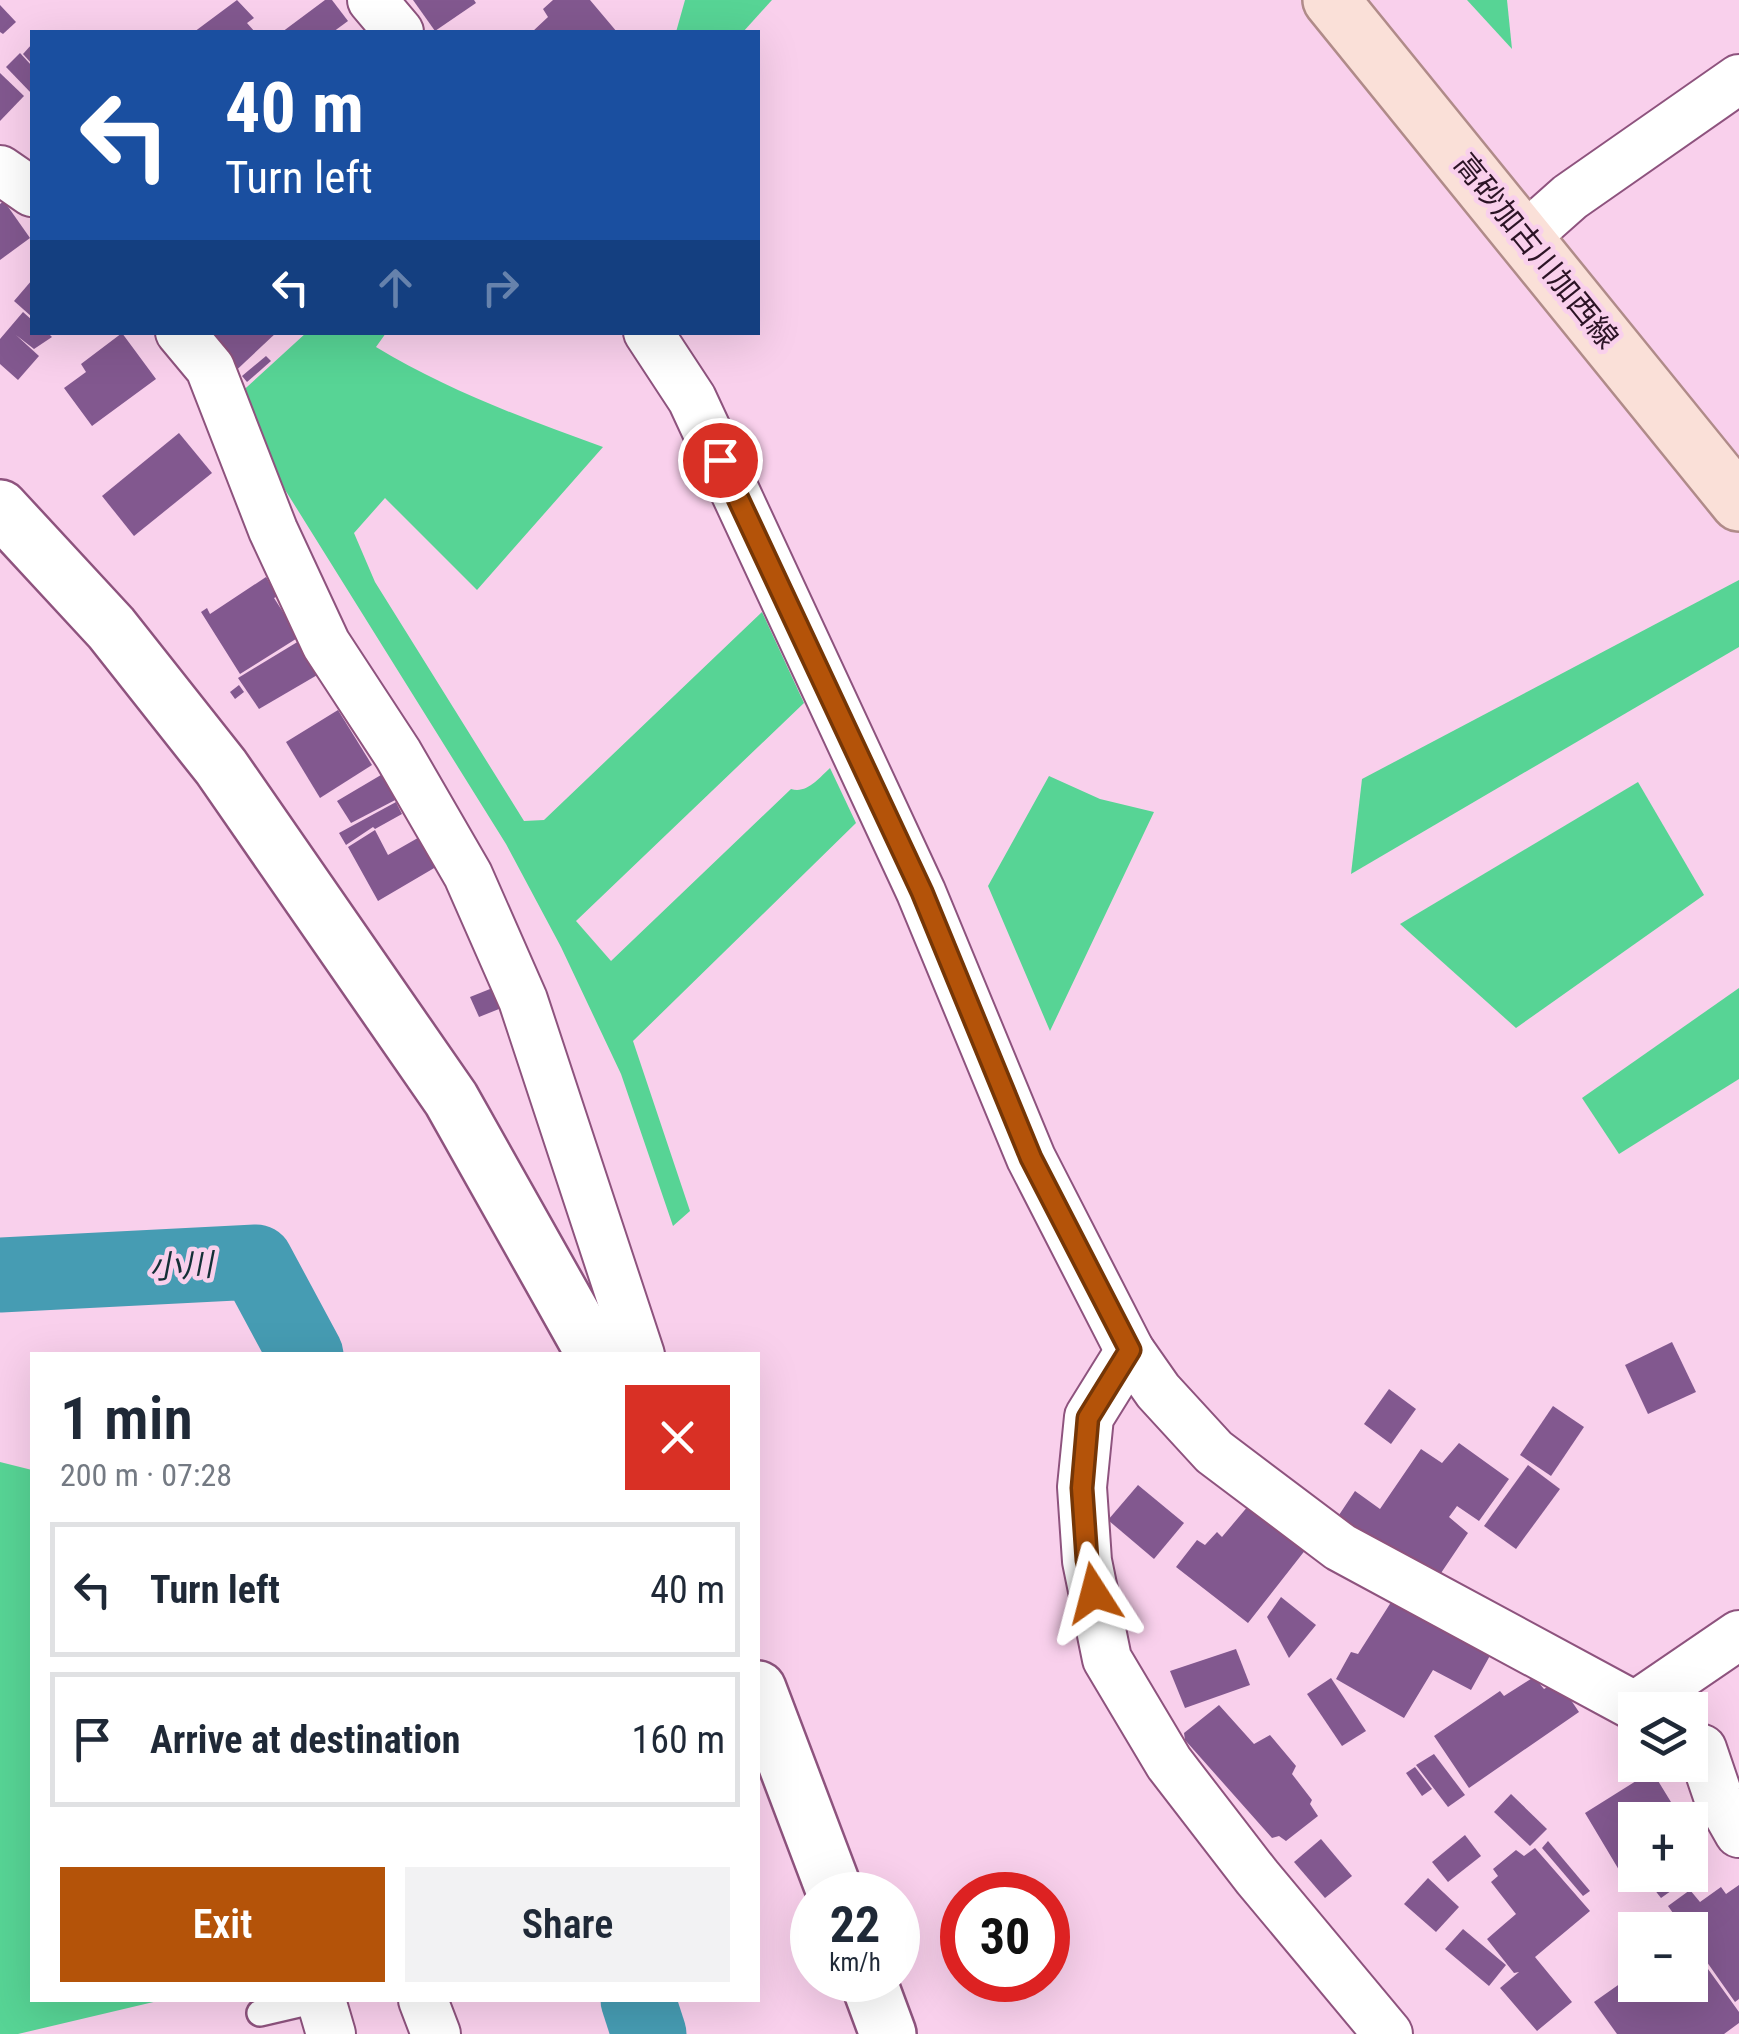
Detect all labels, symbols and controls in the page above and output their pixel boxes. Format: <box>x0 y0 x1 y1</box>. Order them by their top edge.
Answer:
text: 40 m <box>225 67 364 149</box>
icon: left <box>60 70 190 200</box>
street label: 高砂加古川加西線 <box>1447 146 1626 355</box>
text: Turn left <box>225 151 373 204</box>
icon: left <box>263 260 318 315</box>
icon: ahead <box>368 260 423 315</box>
icon: right <box>473 260 528 315</box>
pin <box>678 418 763 503</box>
icon: arrive <box>693 433 748 488</box>
water label: 小川 <box>148 1245 217 1287</box>
text: 1 min <box>60 1383 193 1454</box>
button: close <box>625 1385 730 1490</box>
text: 200 m · 07:28 <box>60 1456 232 1494</box>
position arrow <box>1042 1541 1146 1645</box>
icon: left <box>65 1562 120 1617</box>
text: Turn left <box>150 1568 280 1612</box>
text: 40 m <box>650 1568 725 1612</box>
map controls <box>1618 1692 1708 2002</box>
button: layers <box>1618 1692 1708 1782</box>
icon: arrive <box>65 1712 120 1767</box>
text: Arrive at destination <box>150 1718 460 1762</box>
text: 160 m <box>631 1718 725 1762</box>
button: + <box>1618 1802 1708 1892</box>
button: Exit <box>60 1867 385 1982</box>
button: Share <box>405 1867 730 1982</box>
speed limit sign: 30 <box>940 1872 1070 2002</box>
text: 22 <box>830 1896 880 1954</box>
button: − <box>1618 1912 1708 2002</box>
text: km/h <box>829 1948 881 1977</box>

